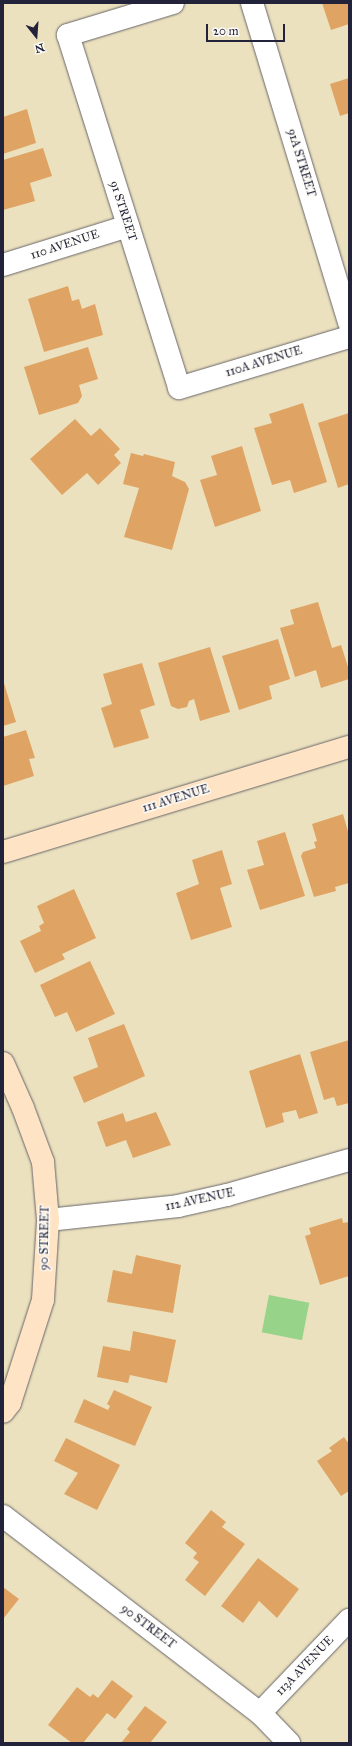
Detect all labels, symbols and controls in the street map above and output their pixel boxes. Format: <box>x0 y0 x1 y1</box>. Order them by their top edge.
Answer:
north arrow <box>16 16 56 56</box>
scale bar <box>208 16 287 42</box>
text: 20 m <box>213 24 239 38</box>
text: N <box>33 40 46 56</box>
street label: 91A STREET <box>284 127 318 199</box>
street label: 91 STREET <box>106 179 140 243</box>
street label: 110 AVENUE <box>29 227 101 263</box>
street label: 110A AVENUE <box>224 344 304 380</box>
street label: 111 AVENUE <box>141 782 211 816</box>
street label: 112 AVENUE <box>164 1186 236 1214</box>
street label: 90 STREET <box>37 1205 53 1271</box>
street label: 90 STREET <box>118 1602 178 1652</box>
street label: 113A AVENUE <box>273 1633 337 1699</box>

